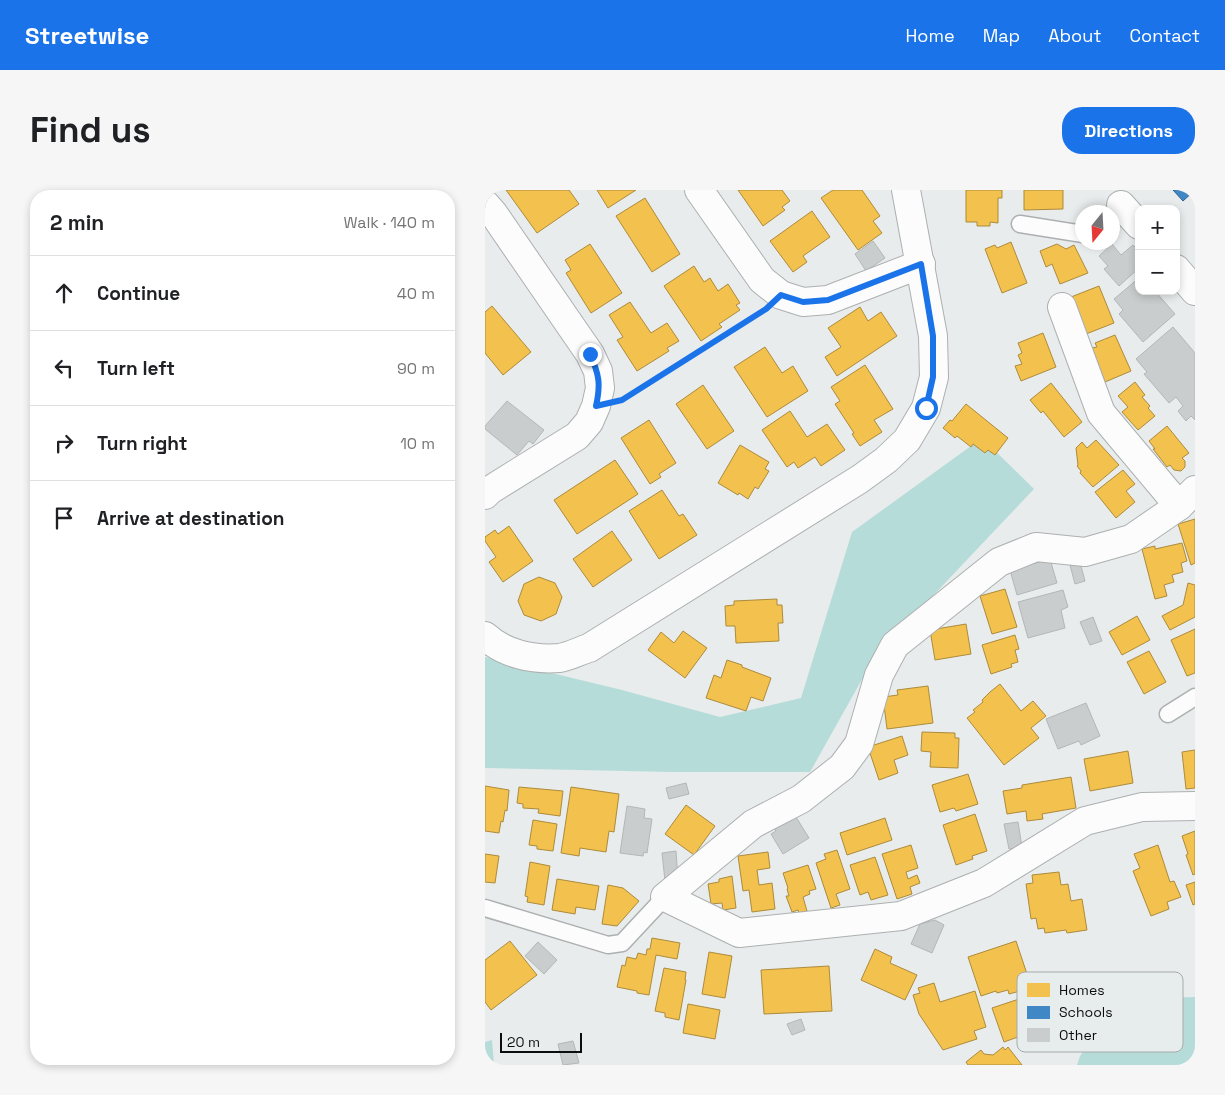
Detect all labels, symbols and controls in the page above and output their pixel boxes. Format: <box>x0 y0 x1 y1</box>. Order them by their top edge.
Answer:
text: Streetwise <box>25 20 149 51</box>
text: Home <box>906 24 955 47</box>
text: Map <box>983 24 1020 47</box>
text: About <box>1048 24 1102 47</box>
text: Contact <box>1130 24 1200 47</box>
button: Directions <box>1062 107 1195 154</box>
text: Find us <box>30 108 151 152</box>
north arrow <box>1075 205 1120 250</box>
map controls <box>1135 205 1180 295</box>
button: + <box>1135 205 1180 250</box>
text: 2 min <box>50 209 104 236</box>
text: Walk · 140 m <box>343 212 435 233</box>
button: − <box>1135 250 1180 295</box>
icon: ahead <box>50 279 78 307</box>
text: Continue <box>97 281 180 306</box>
text: 40 m <box>397 283 435 304</box>
route end <box>579 343 602 366</box>
icon: left <box>50 354 78 382</box>
text: Turn left <box>97 356 175 381</box>
text: 90 m <box>397 358 435 379</box>
route start <box>915 397 938 420</box>
icon: right <box>50 429 78 457</box>
text: Turn right <box>97 431 187 456</box>
text: 10 m <box>400 433 435 454</box>
icon: arrive <box>50 504 78 532</box>
text: Arrive at destination <box>97 506 285 531</box>
legend <box>1017 972 1183 1052</box>
text: Homes <box>1059 981 1105 999</box>
text: Schools <box>1059 1003 1113 1021</box>
text: Other <box>1059 1026 1097 1044</box>
scale bar <box>500 1030 583 1053</box>
text: 20 m <box>507 1033 540 1051</box>

